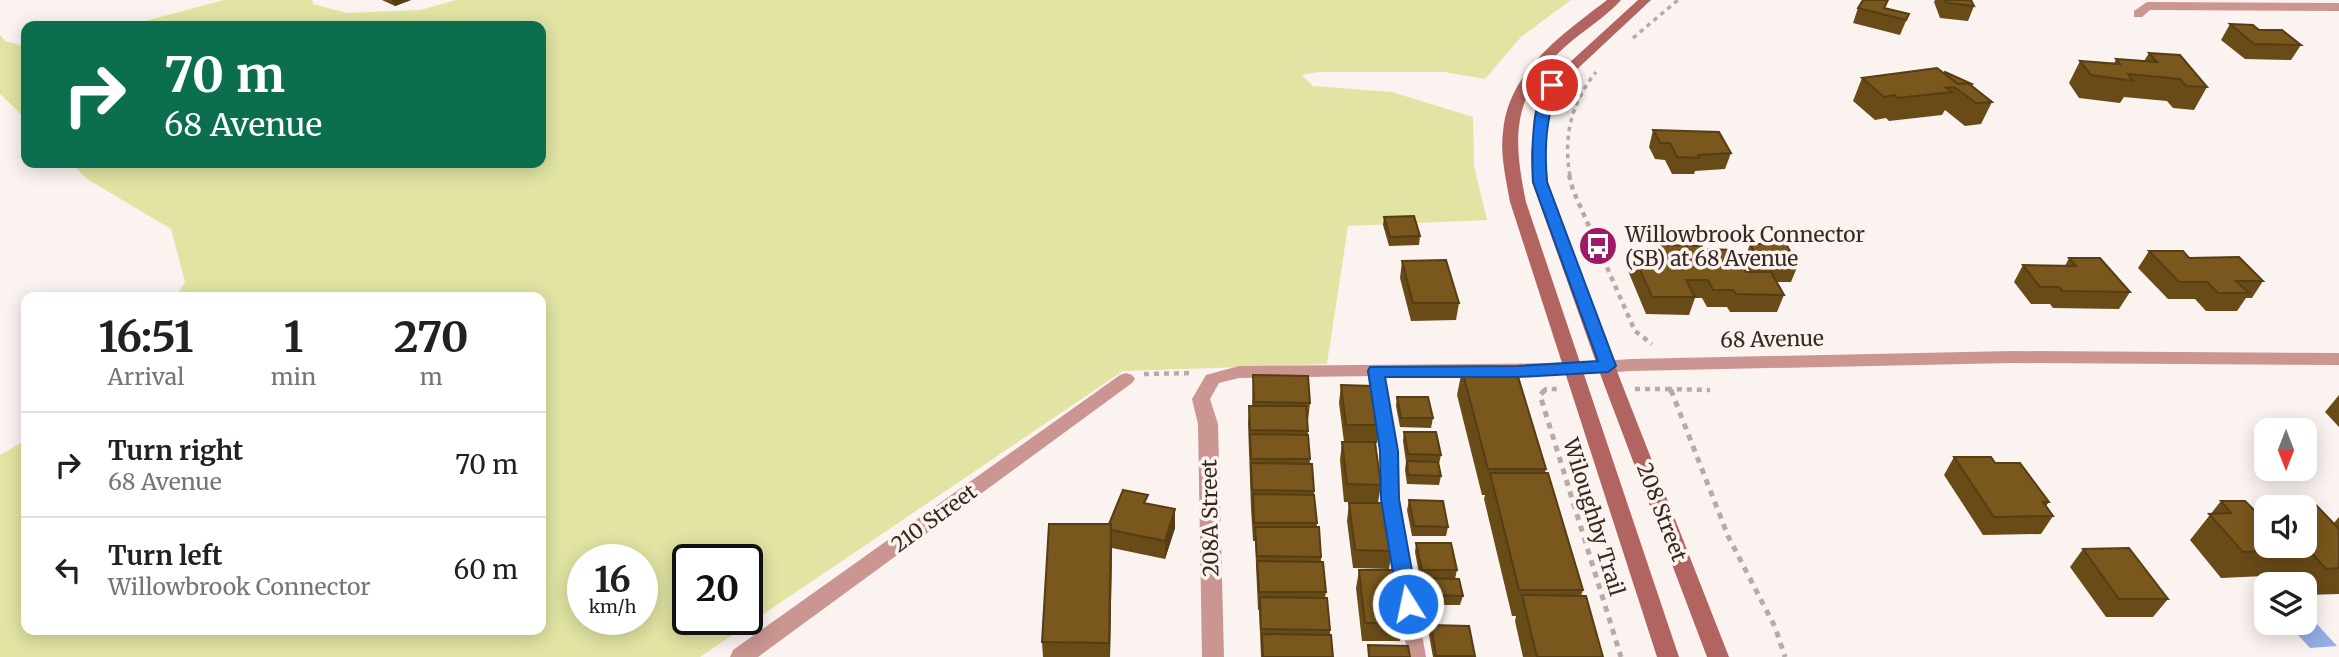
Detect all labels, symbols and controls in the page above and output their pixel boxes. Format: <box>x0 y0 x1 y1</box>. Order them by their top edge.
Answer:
text: 70 m <box>164 44 285 105</box>
icon: right <box>49 49 140 140</box>
pin <box>1522 55 1582 115</box>
icon: arrive <box>1533 66 1571 104</box>
text: 68 Avenue <box>164 105 322 145</box>
place label: Willowbrook Connector (SB) at 68 Avenue <box>1624 221 1865 272</box>
bus stop icon: Willowbrook Connector (SB) at 68 Avenue <box>1577 225 1619 267</box>
text: 16:51 <box>98 311 193 363</box>
text: 1 <box>284 311 303 363</box>
text: 270 <box>394 311 469 363</box>
street label: 68 Avenue <box>1720 325 1824 353</box>
text: Arrival <box>107 362 184 391</box>
text: min <box>271 362 316 391</box>
text: m <box>420 362 443 391</box>
north arrow <box>2254 418 2317 481</box>
map controls <box>2254 418 2317 635</box>
text: Turn right <box>108 434 243 467</box>
street label: Wiloughby Trail <box>1557 434 1631 600</box>
icon: right <box>49 446 87 484</box>
text: 70 m <box>455 448 518 481</box>
street label: 208A Street <box>1195 459 1225 577</box>
street label: 208 Street <box>1631 459 1693 565</box>
text: 68 Avenue <box>108 467 222 496</box>
street label: 210 Street <box>886 478 982 558</box>
button: sound <box>2254 495 2317 558</box>
text: Turn left <box>108 539 222 572</box>
speed limit sign: 20 <box>672 544 763 635</box>
icon: left <box>49 551 87 589</box>
text: 60 m <box>454 553 518 586</box>
text: 16 <box>594 558 631 602</box>
position arrow <box>1371 567 1445 641</box>
text: Willowbrook Connector <box>108 572 371 601</box>
button: layers <box>2254 572 2317 635</box>
text: km/h <box>589 595 636 618</box>

